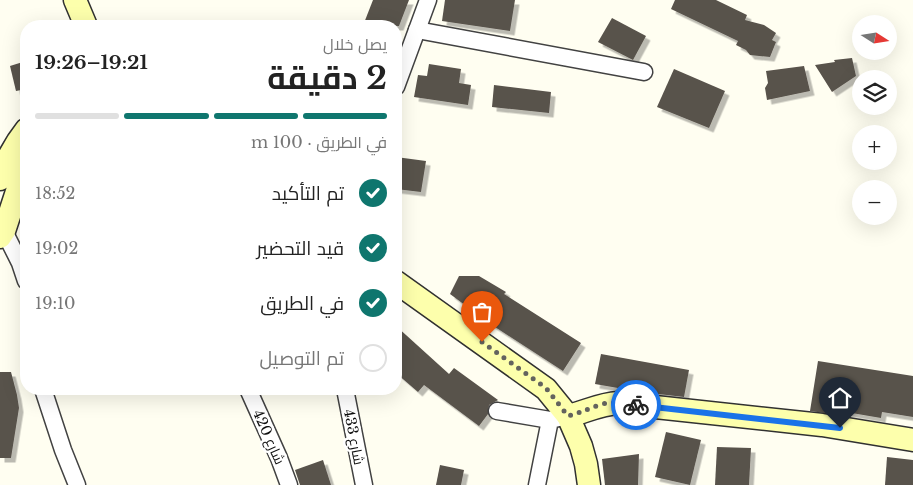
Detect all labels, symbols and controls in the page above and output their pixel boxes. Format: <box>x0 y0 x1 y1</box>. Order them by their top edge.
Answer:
north arrow <box>852 15 898 60</box>
map controls <box>852 15 897 225</box>
text: يصل خلال <box>323 34 387 54</box>
text: 19:21–19:26 <box>35 51 148 74</box>
text: 2 دقيقة <box>267 58 387 98</box>
button: layers <box>852 70 897 115</box>
button: + <box>852 125 897 170</box>
text: في الطريق · 100 m <box>251 132 387 152</box>
icon: check <box>359 179 387 207</box>
button: − <box>852 180 897 225</box>
text: تم التأكيد <box>272 182 344 205</box>
text: 18:52 <box>35 183 75 203</box>
icon: check <box>359 234 387 262</box>
text: قيد التحضير <box>256 237 344 260</box>
text: 19:02 <box>35 238 78 258</box>
icon: check <box>359 289 387 317</box>
pin <box>461 291 503 342</box>
text: في الطريق <box>260 292 344 315</box>
text: 19:10 <box>35 293 76 313</box>
icon: bag <box>468 298 496 326</box>
text: تم التوصيل <box>260 347 344 370</box>
pin <box>819 377 861 428</box>
courier <box>611 380 661 430</box>
icon: home <box>826 384 854 412</box>
icon: bike <box>622 391 650 419</box>
street label: شارع 420 <box>249 407 289 467</box>
street label: شارع 433 <box>340 408 368 466</box>

